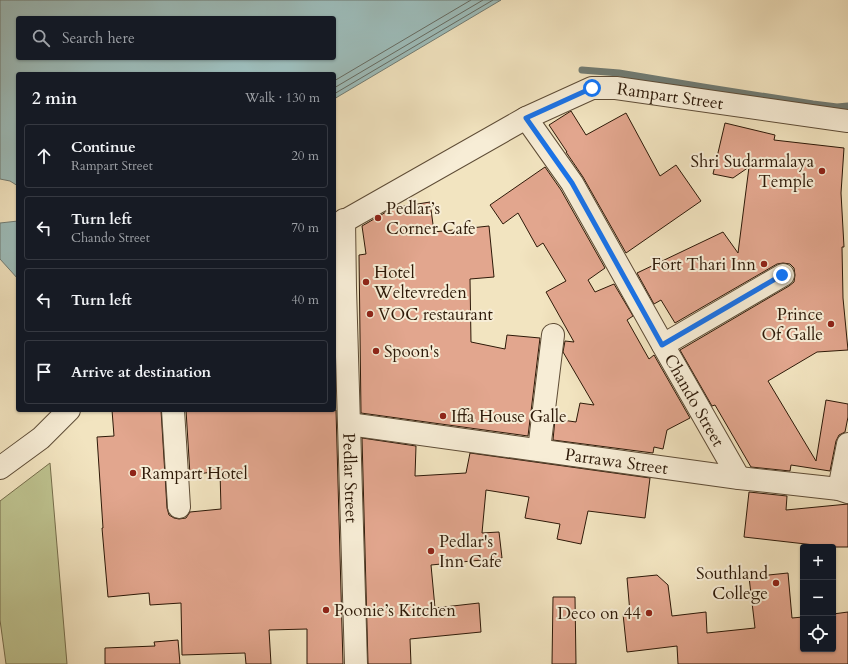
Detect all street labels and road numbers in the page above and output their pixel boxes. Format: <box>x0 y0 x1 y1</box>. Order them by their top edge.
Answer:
street label: Rampart Street <box>615 77 725 115</box>
street label: Chando Street <box>659 350 730 451</box>
street label: Pedlar Street <box>337 432 363 524</box>
street label: Parrawa Street <box>563 443 670 480</box>

